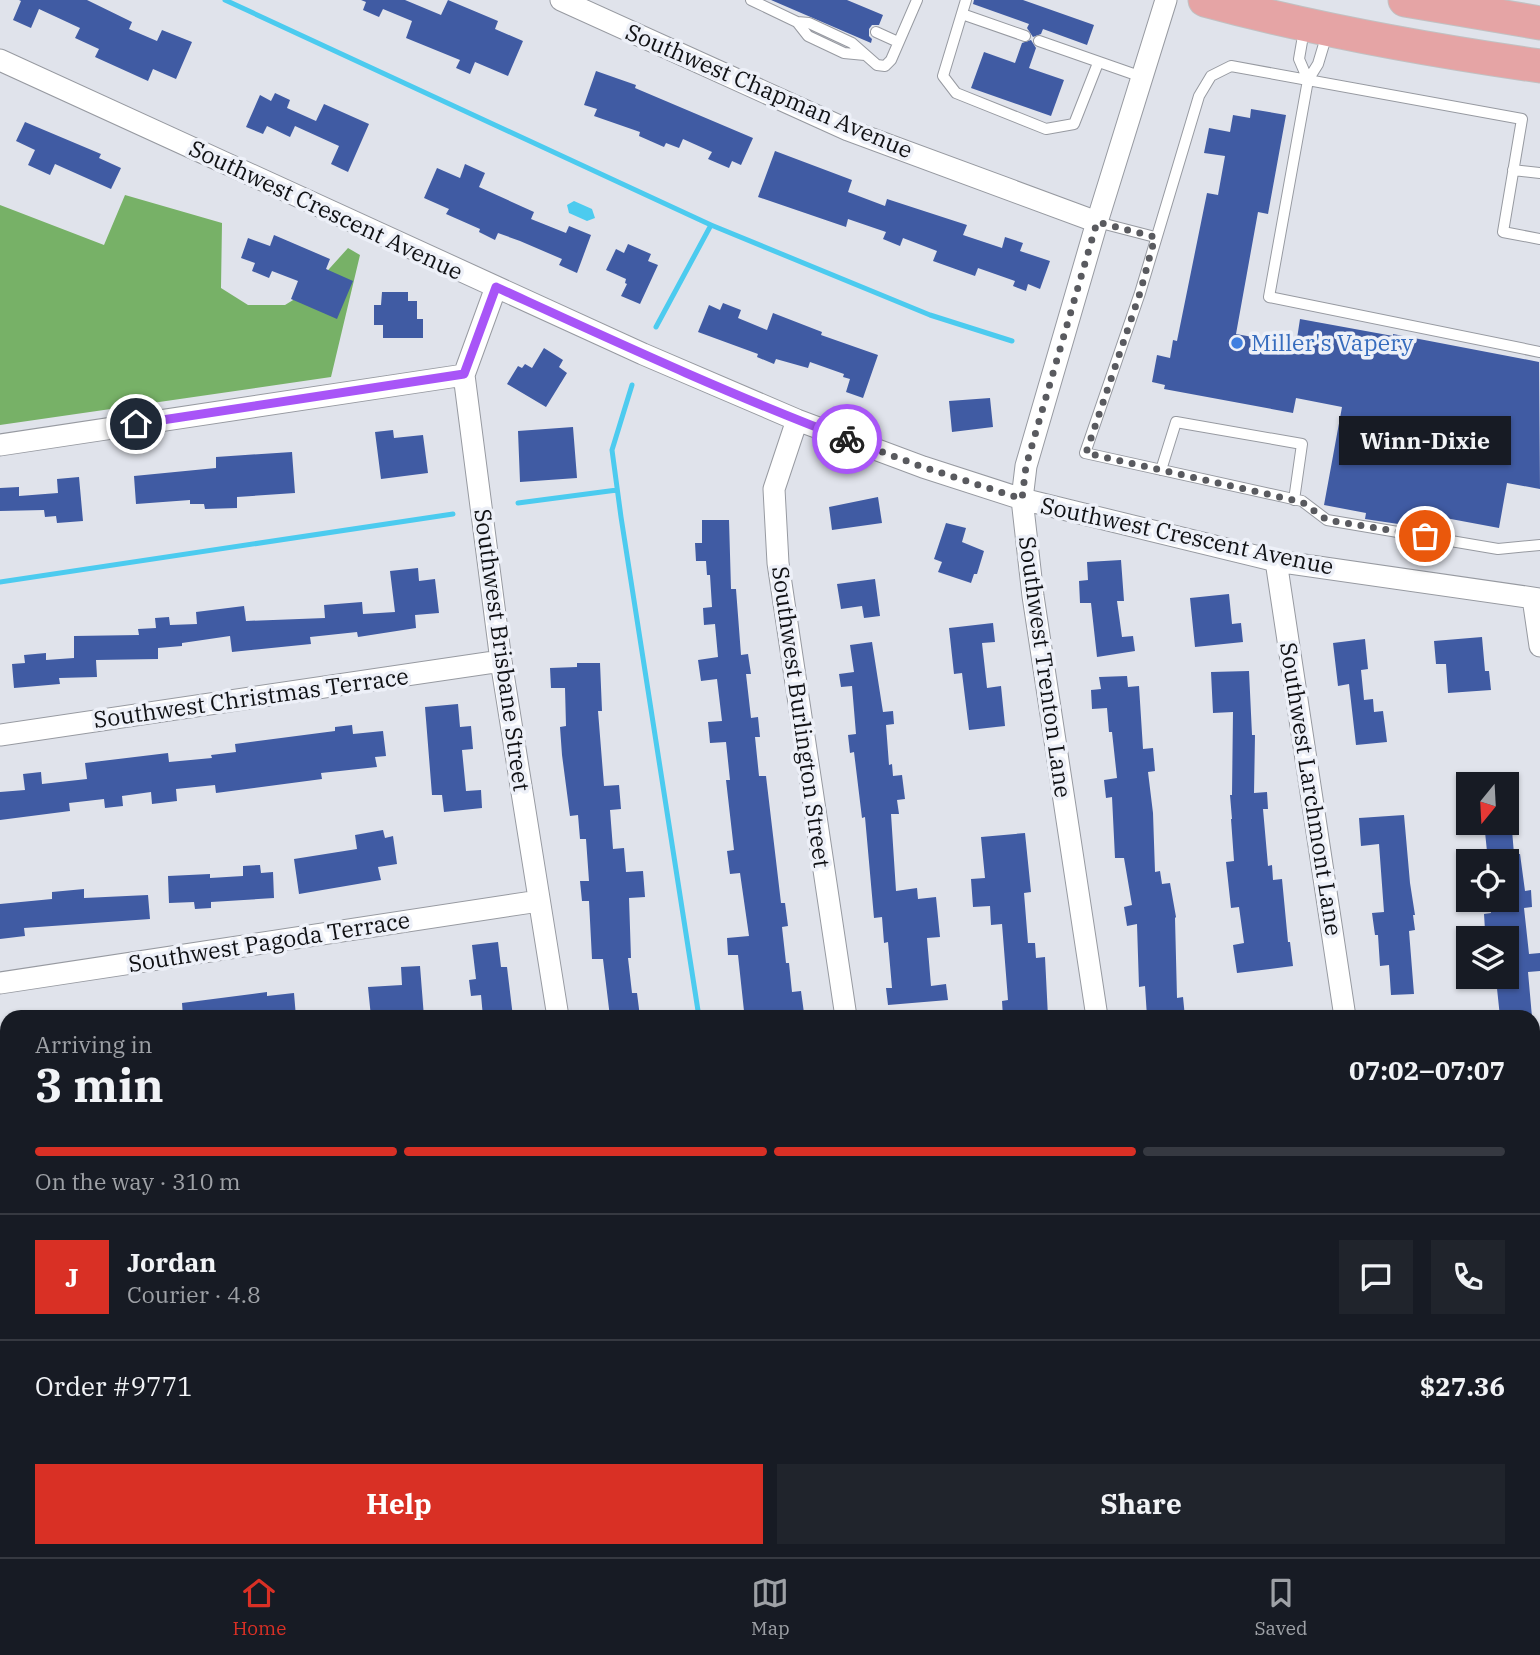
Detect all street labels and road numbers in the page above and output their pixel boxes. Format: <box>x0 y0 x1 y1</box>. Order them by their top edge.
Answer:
street label: Southwest Chapman Avenue <box>621 16 917 164</box>
street label: Southwest Crescent Avenue <box>185 132 468 286</box>
street label: Southwest Crescent Avenue <box>1038 489 1336 581</box>
street label: Southwest Brisbane Street <box>468 507 538 793</box>
street label: Southwest Trenton Lane <box>1013 534 1079 800</box>
street label: Southwest Burlington Street <box>766 564 838 870</box>
street label: Southwest Larchmont Lane <box>1274 640 1350 938</box>
street label: Southwest Christmas Terrace <box>91 660 410 734</box>
street label: Southwest Pagoda Terrace <box>126 904 412 978</box>

